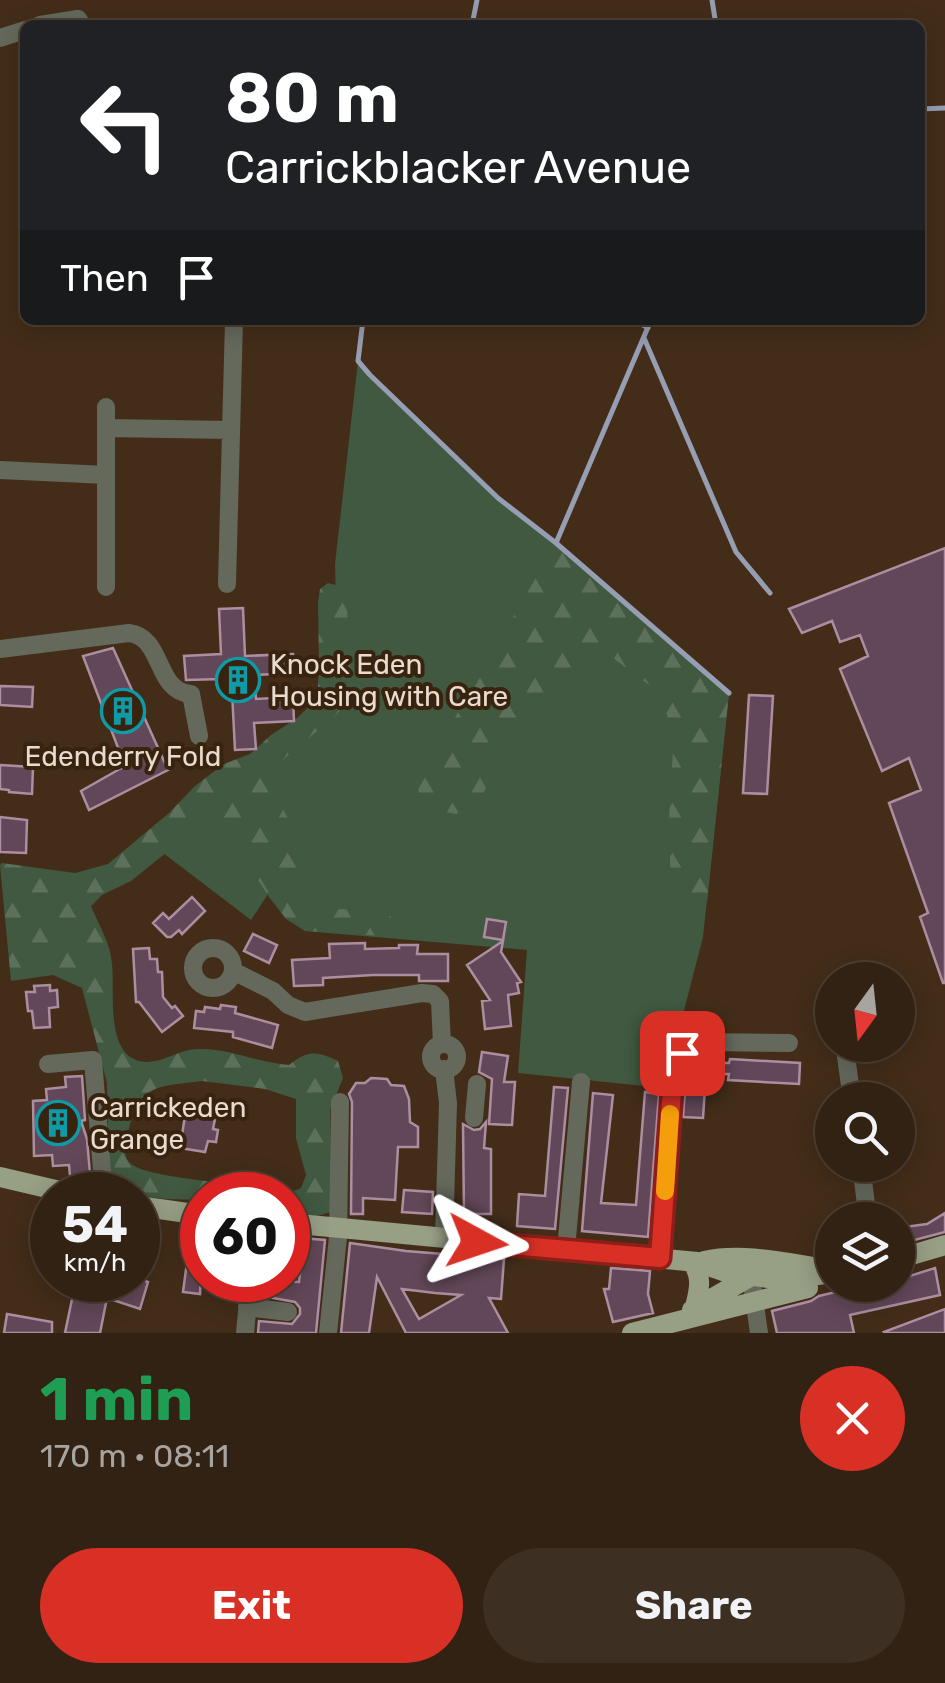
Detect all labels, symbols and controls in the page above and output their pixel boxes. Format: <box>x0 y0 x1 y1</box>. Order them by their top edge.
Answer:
text: 80 m <box>225 57 399 140</box>
icon: left <box>60 60 190 190</box>
text: Carrickblacker Avenue <box>225 141 691 194</box>
icon: arrive <box>169 250 224 305</box>
text: Then <box>60 255 149 301</box>
place label: Knock Eden Housing with Care <box>270 648 508 713</box>
building icon: Knock Eden Housing with Care <box>215 657 261 703</box>
building icon: Edenderry Fold <box>100 688 146 734</box>
place label: Edenderry Fold <box>25 740 221 773</box>
north arrow <box>815 962 915 1062</box>
map controls <box>815 962 915 1302</box>
pin <box>640 1011 725 1096</box>
icon: arrive <box>655 1026 710 1081</box>
button: search <box>815 1082 915 1182</box>
place label: Carrickeden Grange <box>90 1091 246 1156</box>
building icon: Carrickeden Grange <box>35 1100 81 1146</box>
speed limit sign: 60 <box>180 1172 310 1302</box>
position arrow <box>425 1190 529 1294</box>
text: 54 <box>62 1195 128 1255</box>
button: layers <box>815 1202 915 1302</box>
text: km/h <box>64 1248 126 1277</box>
text: 1 min <box>40 1364 193 1435</box>
button: close <box>800 1366 905 1471</box>
text: 170 m · 08:11 <box>40 1437 229 1475</box>
button: Exit <box>40 1548 463 1663</box>
button: Share <box>483 1548 905 1663</box>

